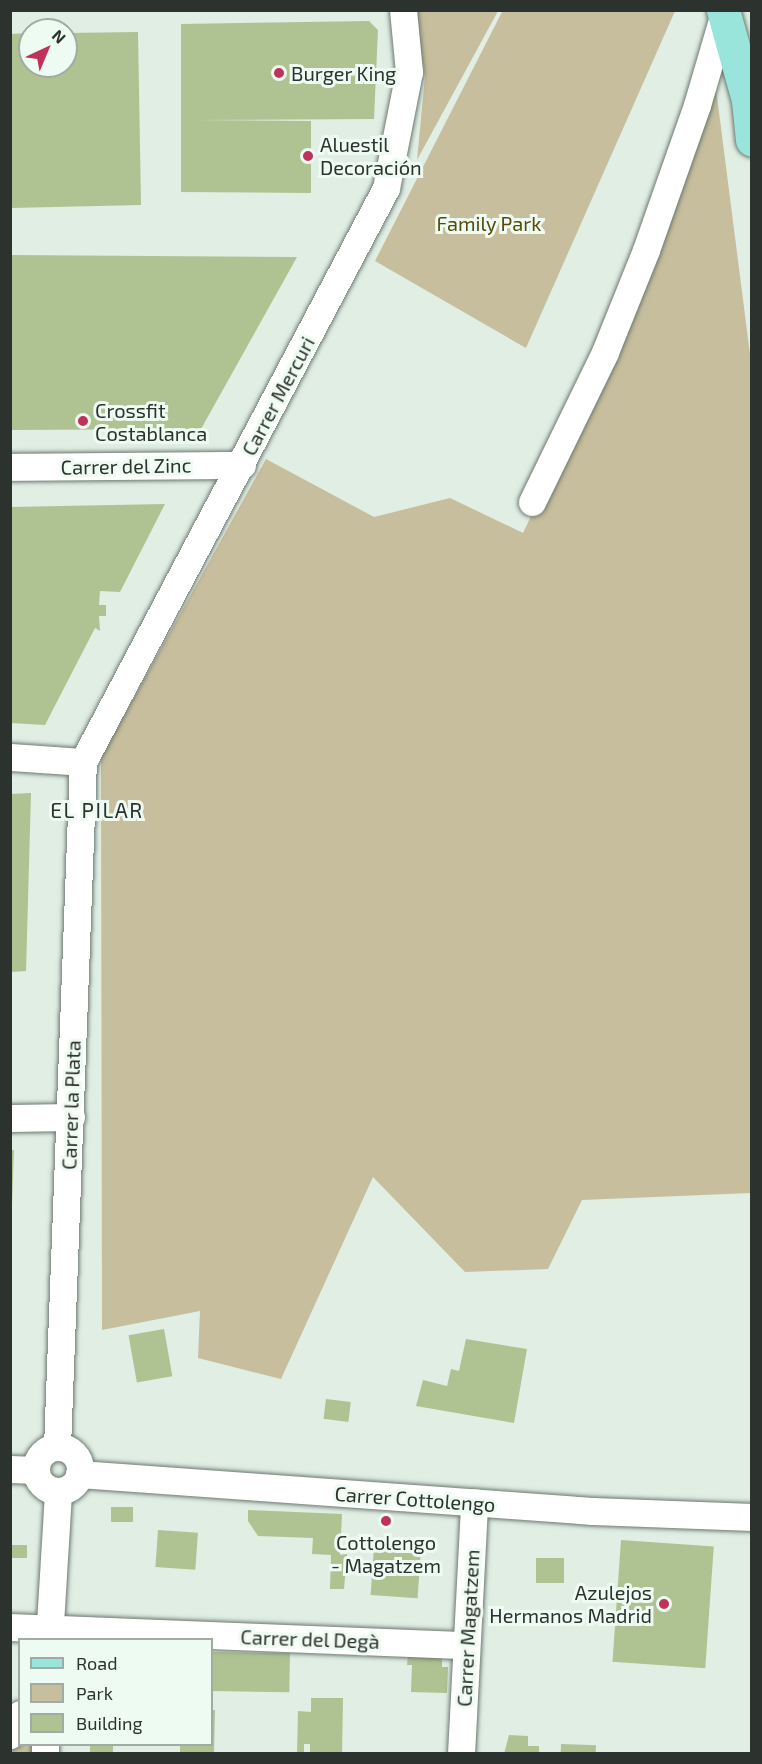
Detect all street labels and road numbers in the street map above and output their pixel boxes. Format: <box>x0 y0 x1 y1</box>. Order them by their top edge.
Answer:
street label: Carrer Mercuri <box>237 332 319 460</box>
street label: Carrer del Zinc <box>60 453 192 479</box>
street label: Carrer la Plata <box>57 1040 85 1170</box>
street label: Carrer Cottolengo <box>334 1481 496 1517</box>
street label: Carrer Magatzem <box>452 1548 484 1708</box>
street label: Carrer del Degà <box>240 1625 380 1653</box>

